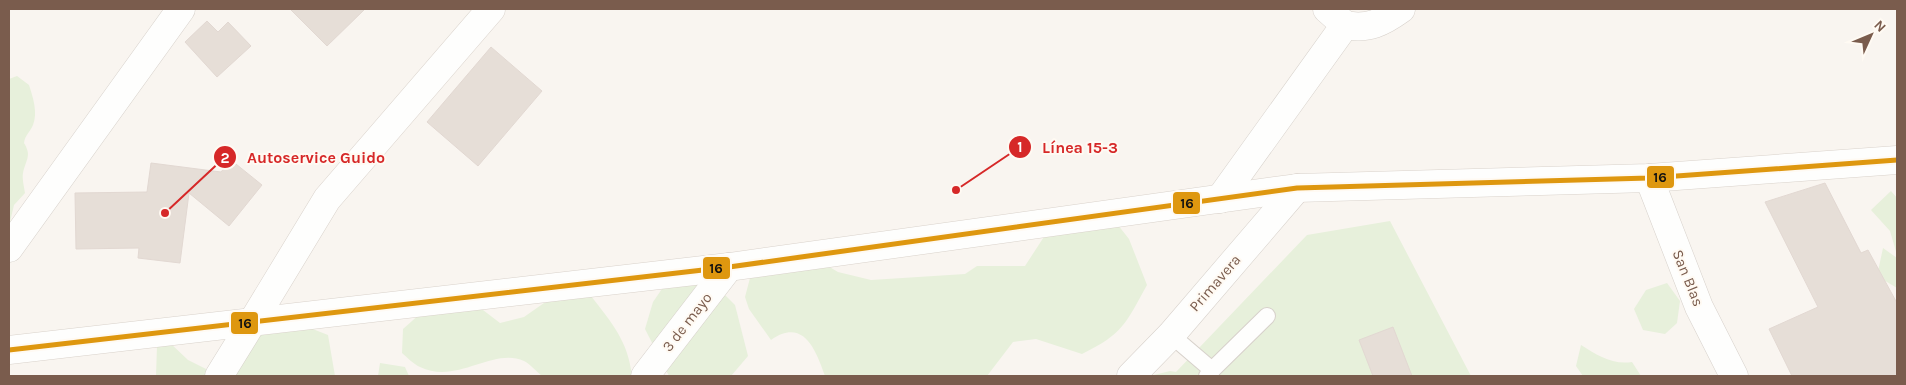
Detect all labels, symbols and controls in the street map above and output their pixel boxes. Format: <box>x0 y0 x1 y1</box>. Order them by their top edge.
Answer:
north arrow <box>1846 10 1896 60</box>
text: N <box>1870 17 1890 36</box>
callout: Línea 15-3 <box>1008 132 1128 163</box>
text: 1 <box>1017 138 1023 156</box>
text: Línea 15-3 <box>1042 138 1118 157</box>
callout: Autoservice Guido <box>212 142 395 173</box>
text: Autoservice Guido <box>247 148 385 167</box>
text: 2 <box>220 149 230 167</box>
line badge: 16 <box>1646 165 1675 189</box>
text: 16 <box>1653 169 1667 186</box>
line badge: 16 <box>1172 191 1201 215</box>
text: 16 <box>1180 195 1194 212</box>
street label: San Blas <box>1668 247 1708 309</box>
street label: Primavera <box>1185 251 1245 315</box>
line badge: 16 <box>702 256 731 280</box>
text: 16 <box>709 260 723 277</box>
street label: 3 de mayo <box>658 289 716 355</box>
line badge: 16 <box>230 311 259 335</box>
text: 16 <box>238 315 252 332</box>

